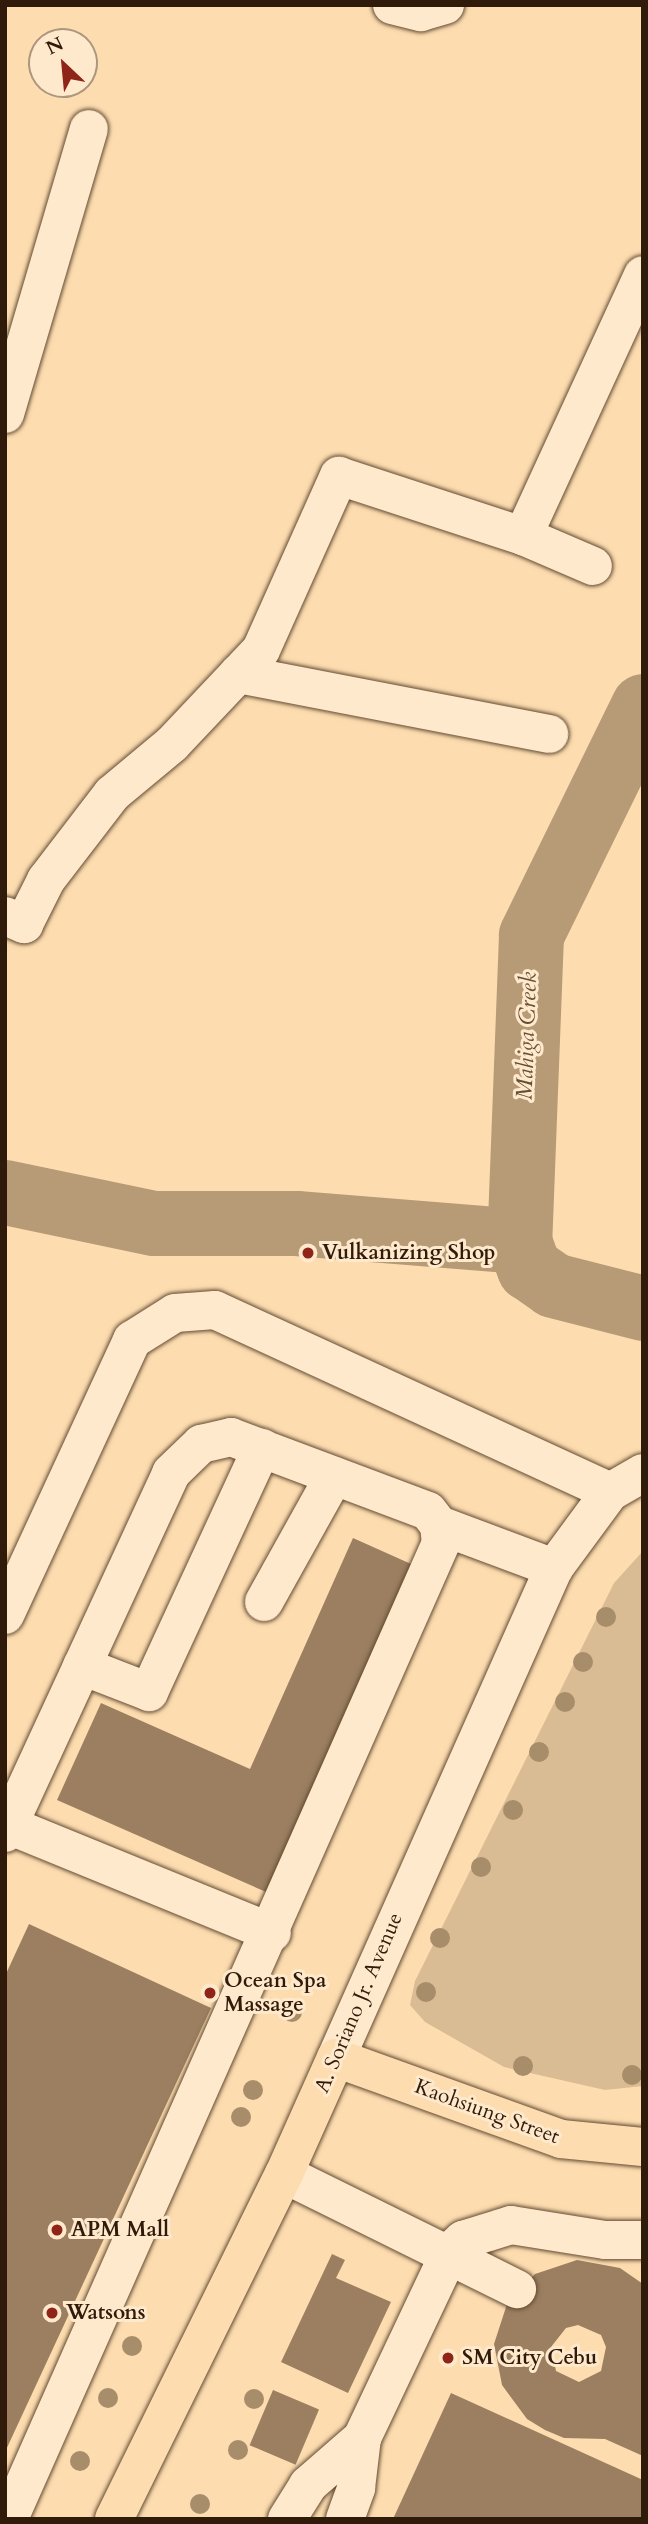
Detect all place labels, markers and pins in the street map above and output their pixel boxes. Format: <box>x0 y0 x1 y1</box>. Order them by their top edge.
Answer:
place label: Vulkanizing Shop <box>322 1240 495 1266</box>
marker: Vulkanizing Shop <box>300 1245 316 1261</box>
place label: Ocean Spa Massage <box>224 1968 326 2018</box>
marker: Ocean Spa Massage <box>202 1985 218 2001</box>
place label: APM Mall <box>71 2217 169 2243</box>
marker: APM Mall <box>49 2222 65 2238</box>
place label: Watsons <box>66 2300 146 2326</box>
marker: Watsons <box>44 2305 60 2321</box>
place label: SM City Cebu <box>462 2345 597 2371</box>
marker: SM City Cebu <box>440 2350 456 2366</box>

